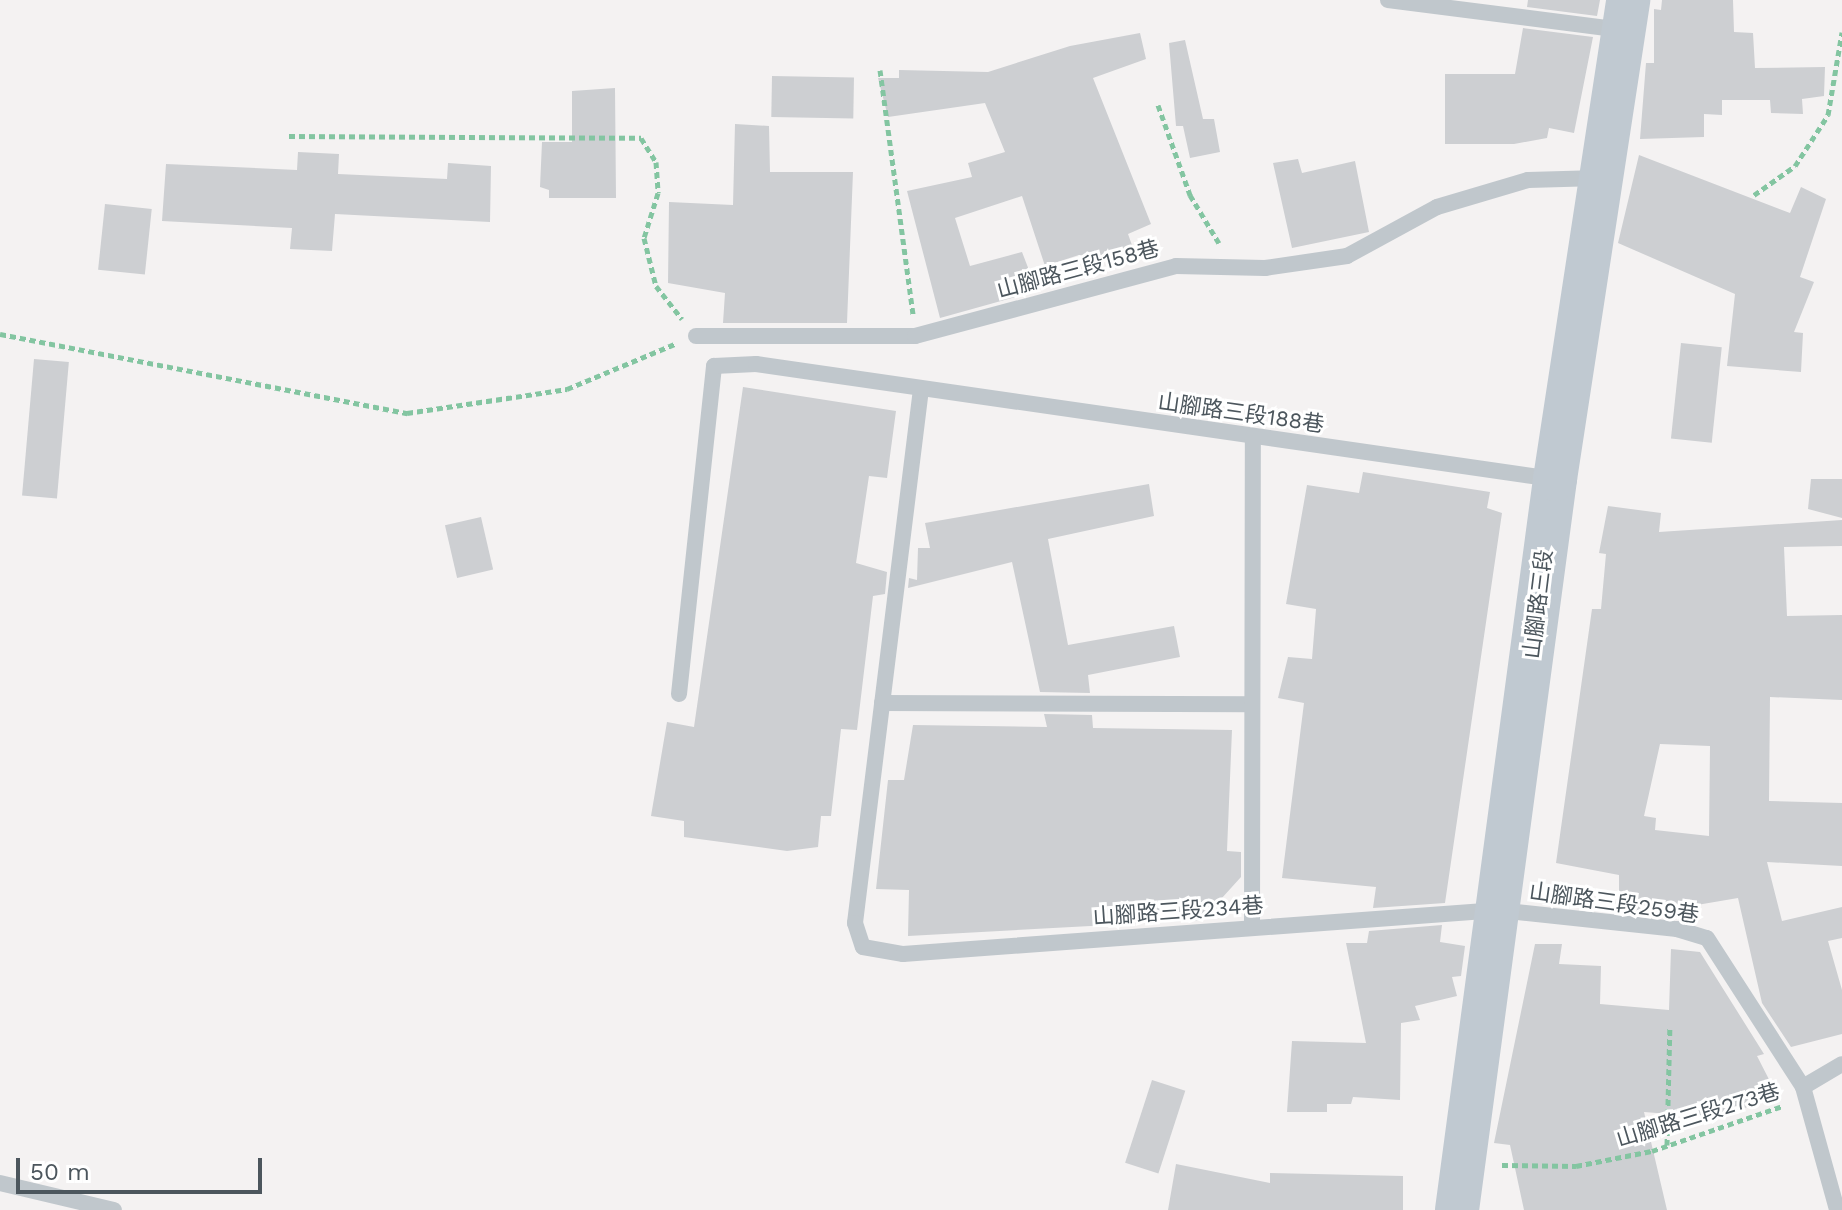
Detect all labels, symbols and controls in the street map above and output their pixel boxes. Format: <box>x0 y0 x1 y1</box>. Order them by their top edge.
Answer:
street label: 山腳路三段158巷 <box>994 235 1162 303</box>
street label: 山腳路三段188巷 <box>1156 388 1326 438</box>
street label: 山腳路三段 <box>1518 548 1558 660</box>
street label: 山腳路三段259巷 <box>1527 878 1701 928</box>
street label: 山腳路三段234巷 <box>1092 892 1264 930</box>
street label: 山腳路三段273巷 <box>1613 1078 1783 1152</box>
scale bar <box>20 1142 266 1192</box>
text: 50 m <box>30 1158 90 1186</box>

